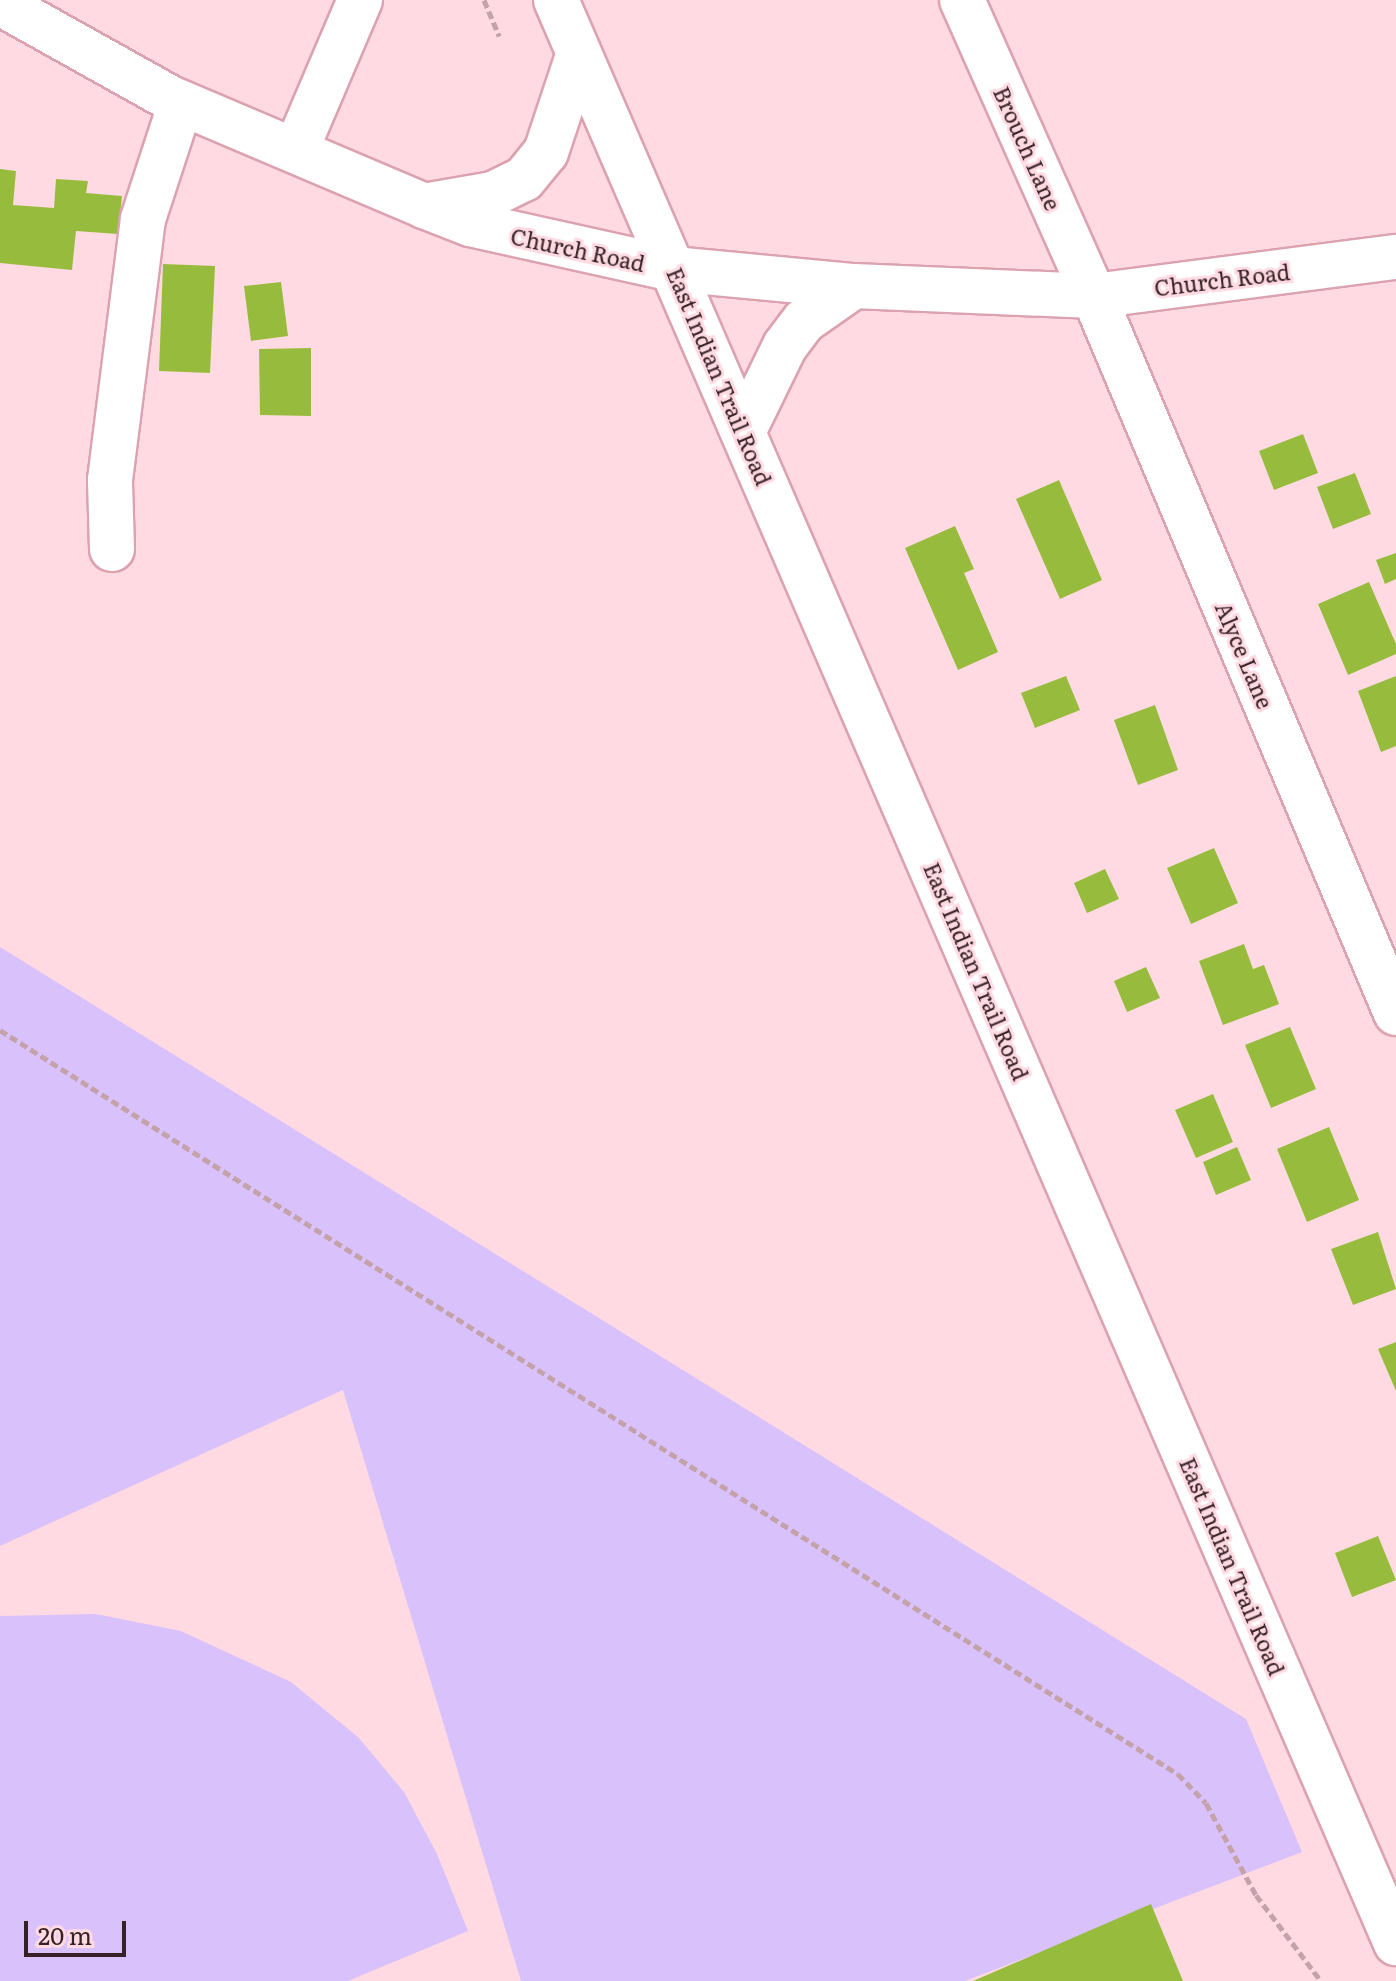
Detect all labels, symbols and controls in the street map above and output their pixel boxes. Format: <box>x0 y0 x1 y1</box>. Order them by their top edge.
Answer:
street label: Brouch Lane <box>989 82 1067 214</box>
street label: Church Road <box>509 222 647 276</box>
street label: Church Road <box>1153 258 1291 300</box>
street label: East Indian Trail Road <box>662 263 778 489</box>
street label: Alyce Lane <box>1211 598 1279 712</box>
street label: East Indian Trail Road <box>919 858 1035 1084</box>
street label: East Indian Trail Road <box>1175 1453 1291 1679</box>
scale bar <box>28 1905 130 1955</box>
text: 20 m <box>38 1917 92 1952</box>

